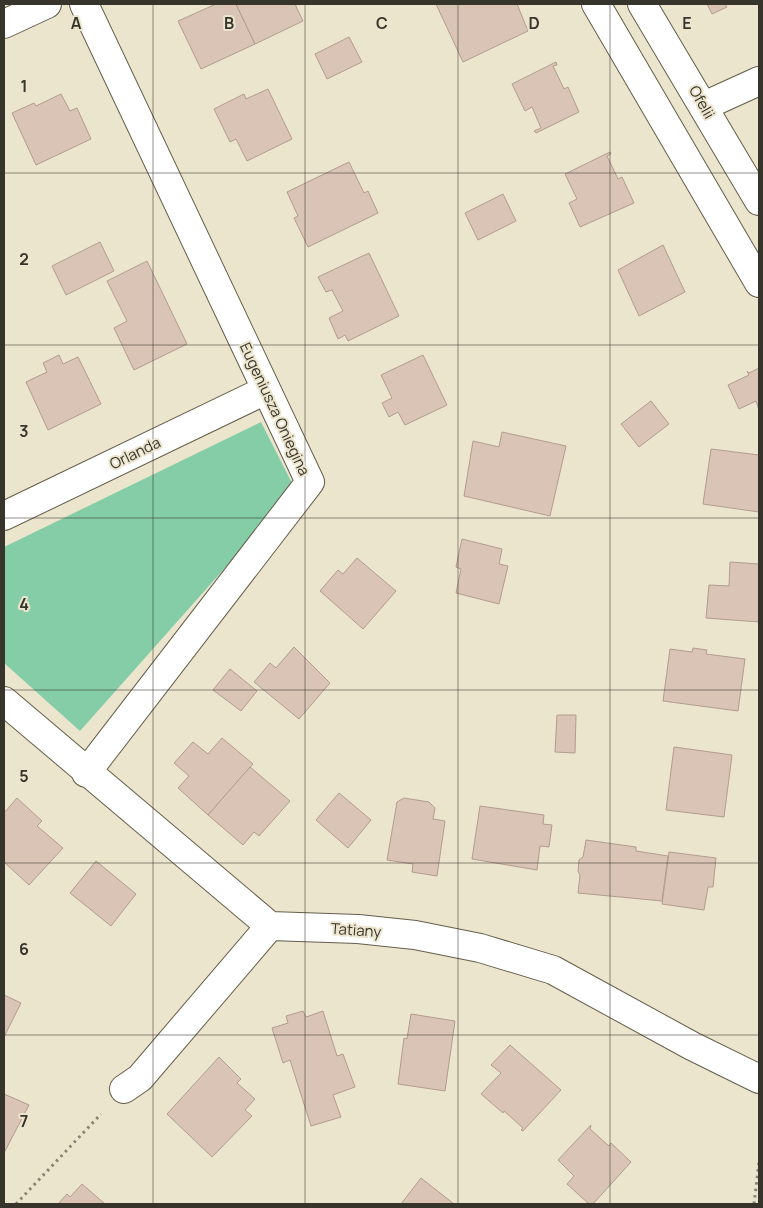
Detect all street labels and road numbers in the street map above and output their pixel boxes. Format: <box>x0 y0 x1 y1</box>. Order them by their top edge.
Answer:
street label: Ofelii <box>684 82 720 122</box>
street label: Eugeniusza Oniegina <box>235 339 315 479</box>
street label: Orlanda <box>106 432 164 474</box>
street label: Tatiany <box>330 918 382 942</box>

